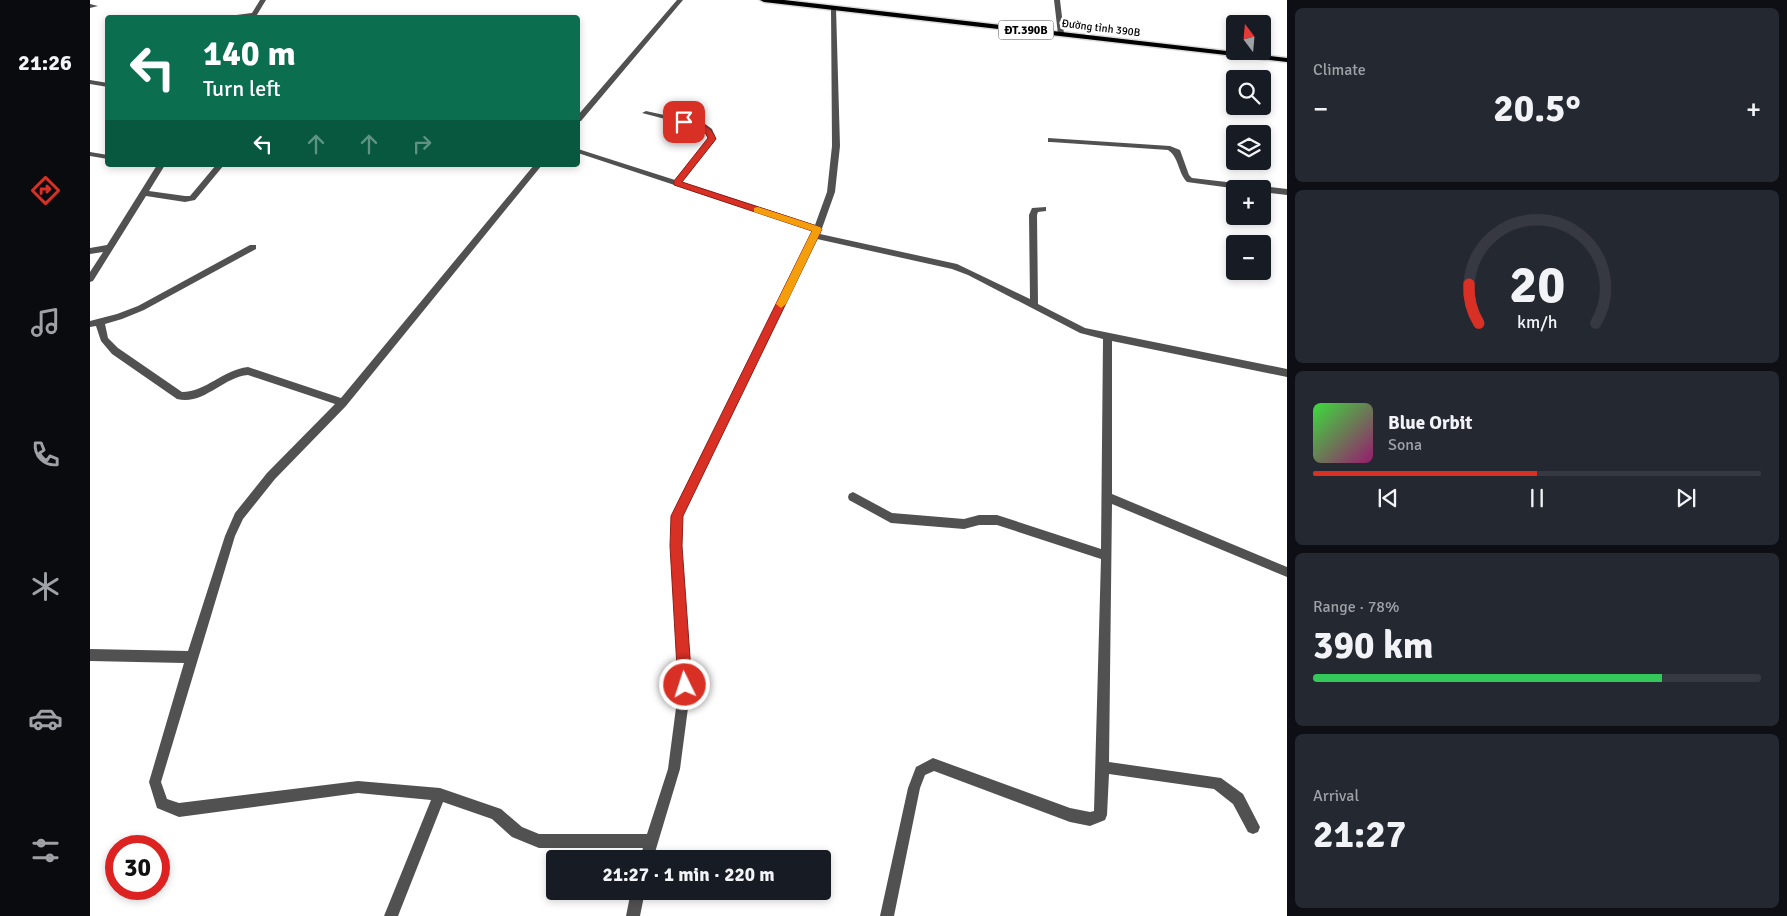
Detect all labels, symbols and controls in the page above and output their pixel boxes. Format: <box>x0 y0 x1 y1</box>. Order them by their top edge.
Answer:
north arrow <box>1226 15 1271 60</box>
map controls <box>1226 15 1271 280</box>
street label: Đường tỉnh 390B <box>1061 17 1141 39</box>
road number: ĐT.390B <box>998 20 1054 40</box>
text: 140 m <box>203 32 296 75</box>
icon: left <box>120 35 185 100</box>
text: 21:26 <box>18 49 72 76</box>
text: Climate <box>1313 60 1366 80</box>
button: search <box>1226 70 1271 115</box>
text: Turn left <box>203 75 281 102</box>
text: 20.5° <box>1493 85 1581 132</box>
text: − <box>1313 92 1328 126</box>
text: + <box>1746 92 1761 126</box>
pin <box>663 101 705 143</box>
icon: arrive <box>670 108 698 136</box>
button: layers <box>1226 125 1271 170</box>
icon: left <box>249 130 277 158</box>
icon: ahead <box>302 130 330 158</box>
icon: ahead <box>355 130 383 158</box>
icon: right <box>408 130 436 158</box>
icon: directions <box>28 173 63 208</box>
button: + <box>1226 180 1271 225</box>
button: − <box>1226 235 1271 280</box>
text: 20 <box>1509 253 1565 317</box>
icon: music <box>28 305 63 340</box>
text: km/h <box>1517 311 1557 333</box>
text: Blue Orbit <box>1388 411 1472 435</box>
text: Sona <box>1388 435 1422 455</box>
icon: phone <box>28 437 63 472</box>
icon: previous <box>1374 484 1402 512</box>
icon: pause <box>1523 484 1551 512</box>
icon: next <box>1672 484 1700 512</box>
icon: climate <box>28 569 63 604</box>
text: Range · 78% <box>1313 597 1399 617</box>
text: 390 km <box>1313 622 1434 669</box>
position arrow <box>658 658 710 710</box>
icon: car <box>28 701 63 736</box>
text: Arrival <box>1313 786 1359 806</box>
text: 21:27 <box>1313 811 1406 858</box>
icon: filters <box>28 833 63 868</box>
speed limit sign: 30 <box>105 835 170 900</box>
text: 21:27 · 1 min · 220 m <box>602 863 775 887</box>

